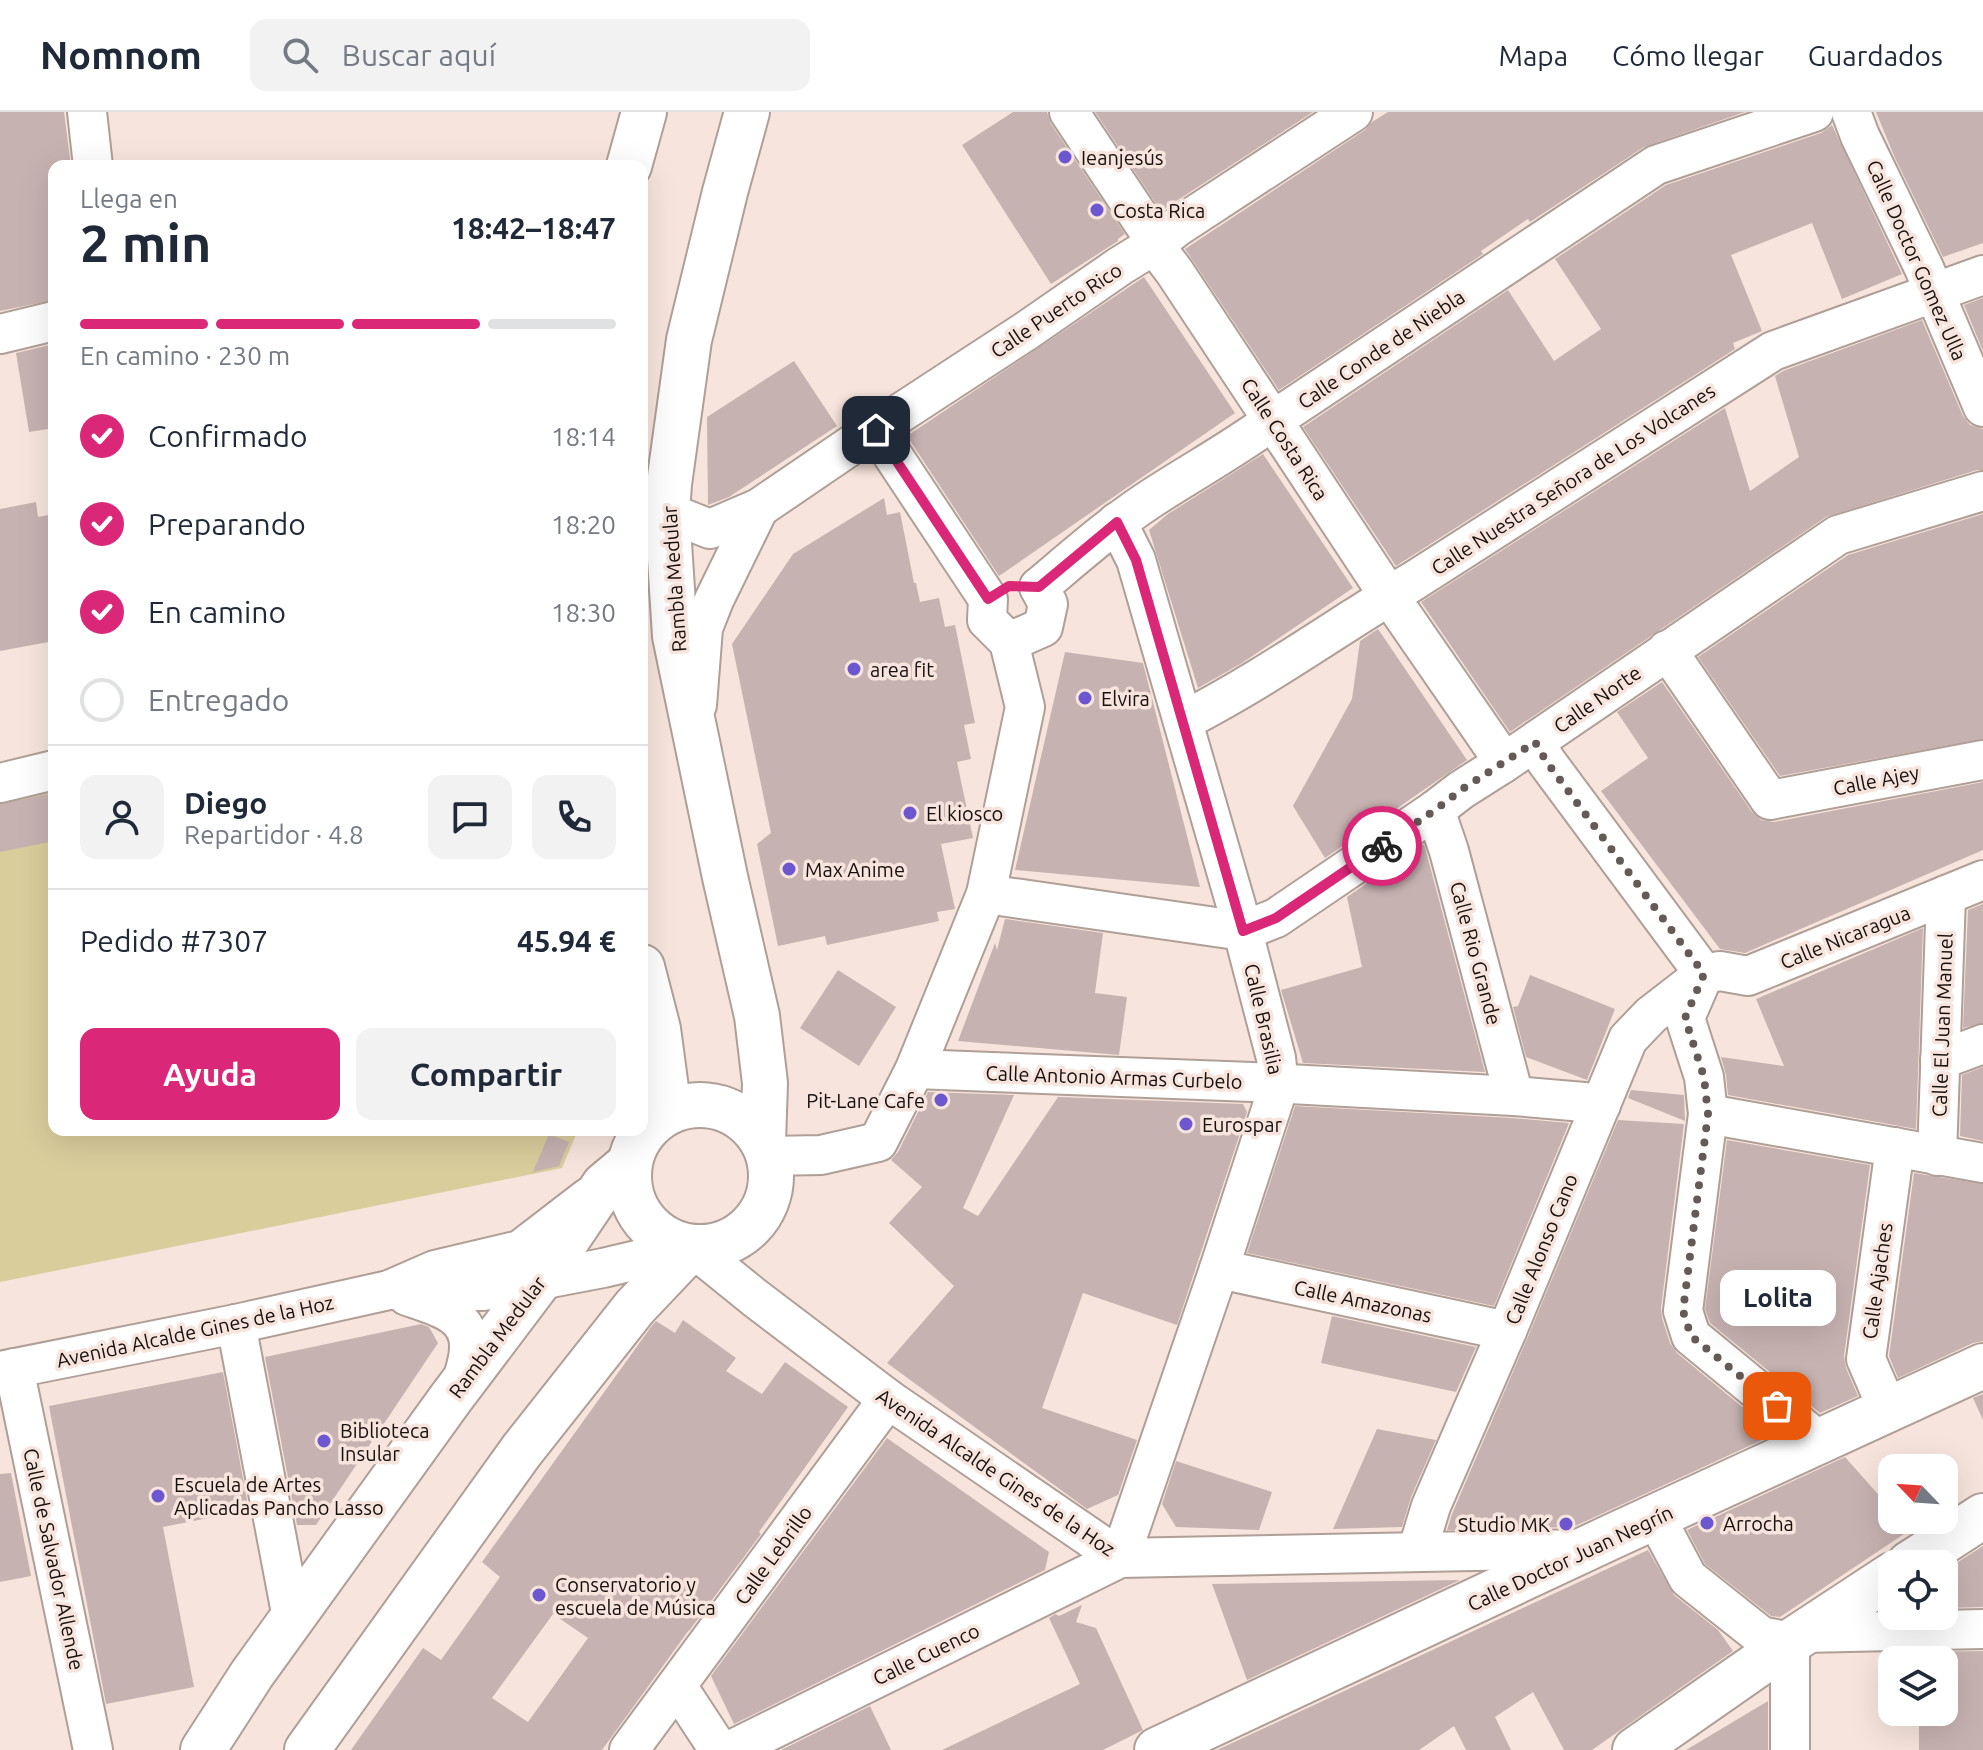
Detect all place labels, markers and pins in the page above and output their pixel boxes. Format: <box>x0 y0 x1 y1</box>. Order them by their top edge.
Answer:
place label: Ieanjesús <box>1081 146 1164 169</box>
marker: Ieanjesús <box>1056 148 1074 166</box>
place label: Costa Rica <box>1113 199 1205 222</box>
marker: Costa Rica <box>1088 201 1106 219</box>
pin <box>842 396 910 464</box>
place label: area fit <box>870 658 934 681</box>
marker: area fit <box>845 660 863 678</box>
place label: Elvira <box>1101 687 1150 710</box>
marker: Elvira <box>1076 689 1094 707</box>
place label: El kiosco <box>926 802 1003 825</box>
marker: El kiosco <box>901 804 919 822</box>
place label: Max Anime <box>805 858 905 881</box>
marker: Max Anime <box>780 860 798 878</box>
place label: Pit-Lane Cafe <box>806 1089 925 1112</box>
marker: Pit-Lane Cafe <box>932 1091 950 1109</box>
place label: Eurospar <box>1202 1113 1282 1136</box>
marker: Eurospar <box>1177 1115 1195 1133</box>
callout: Lolita <box>1719 1270 1835 1326</box>
pin <box>1743 1372 1811 1440</box>
place label: Biblioteca Insular <box>340 1419 429 1465</box>
marker: Biblioteca Insular <box>315 1432 333 1450</box>
place label: Escuela de Artes Aplicadas Pancho Lasso <box>174 1473 384 1519</box>
marker: Escuela de Artes Aplicadas Pancho Lasso <box>149 1487 167 1505</box>
place label: Arrocha <box>1723 1512 1794 1535</box>
place label: Studio MK <box>1458 1513 1550 1536</box>
marker: Arrocha <box>1698 1514 1716 1532</box>
marker: Studio MK <box>1557 1515 1575 1533</box>
place label: Conservatorio y escuela de Música <box>555 1573 716 1619</box>
marker: Conservatorio y escuela de Música <box>530 1586 548 1604</box>

